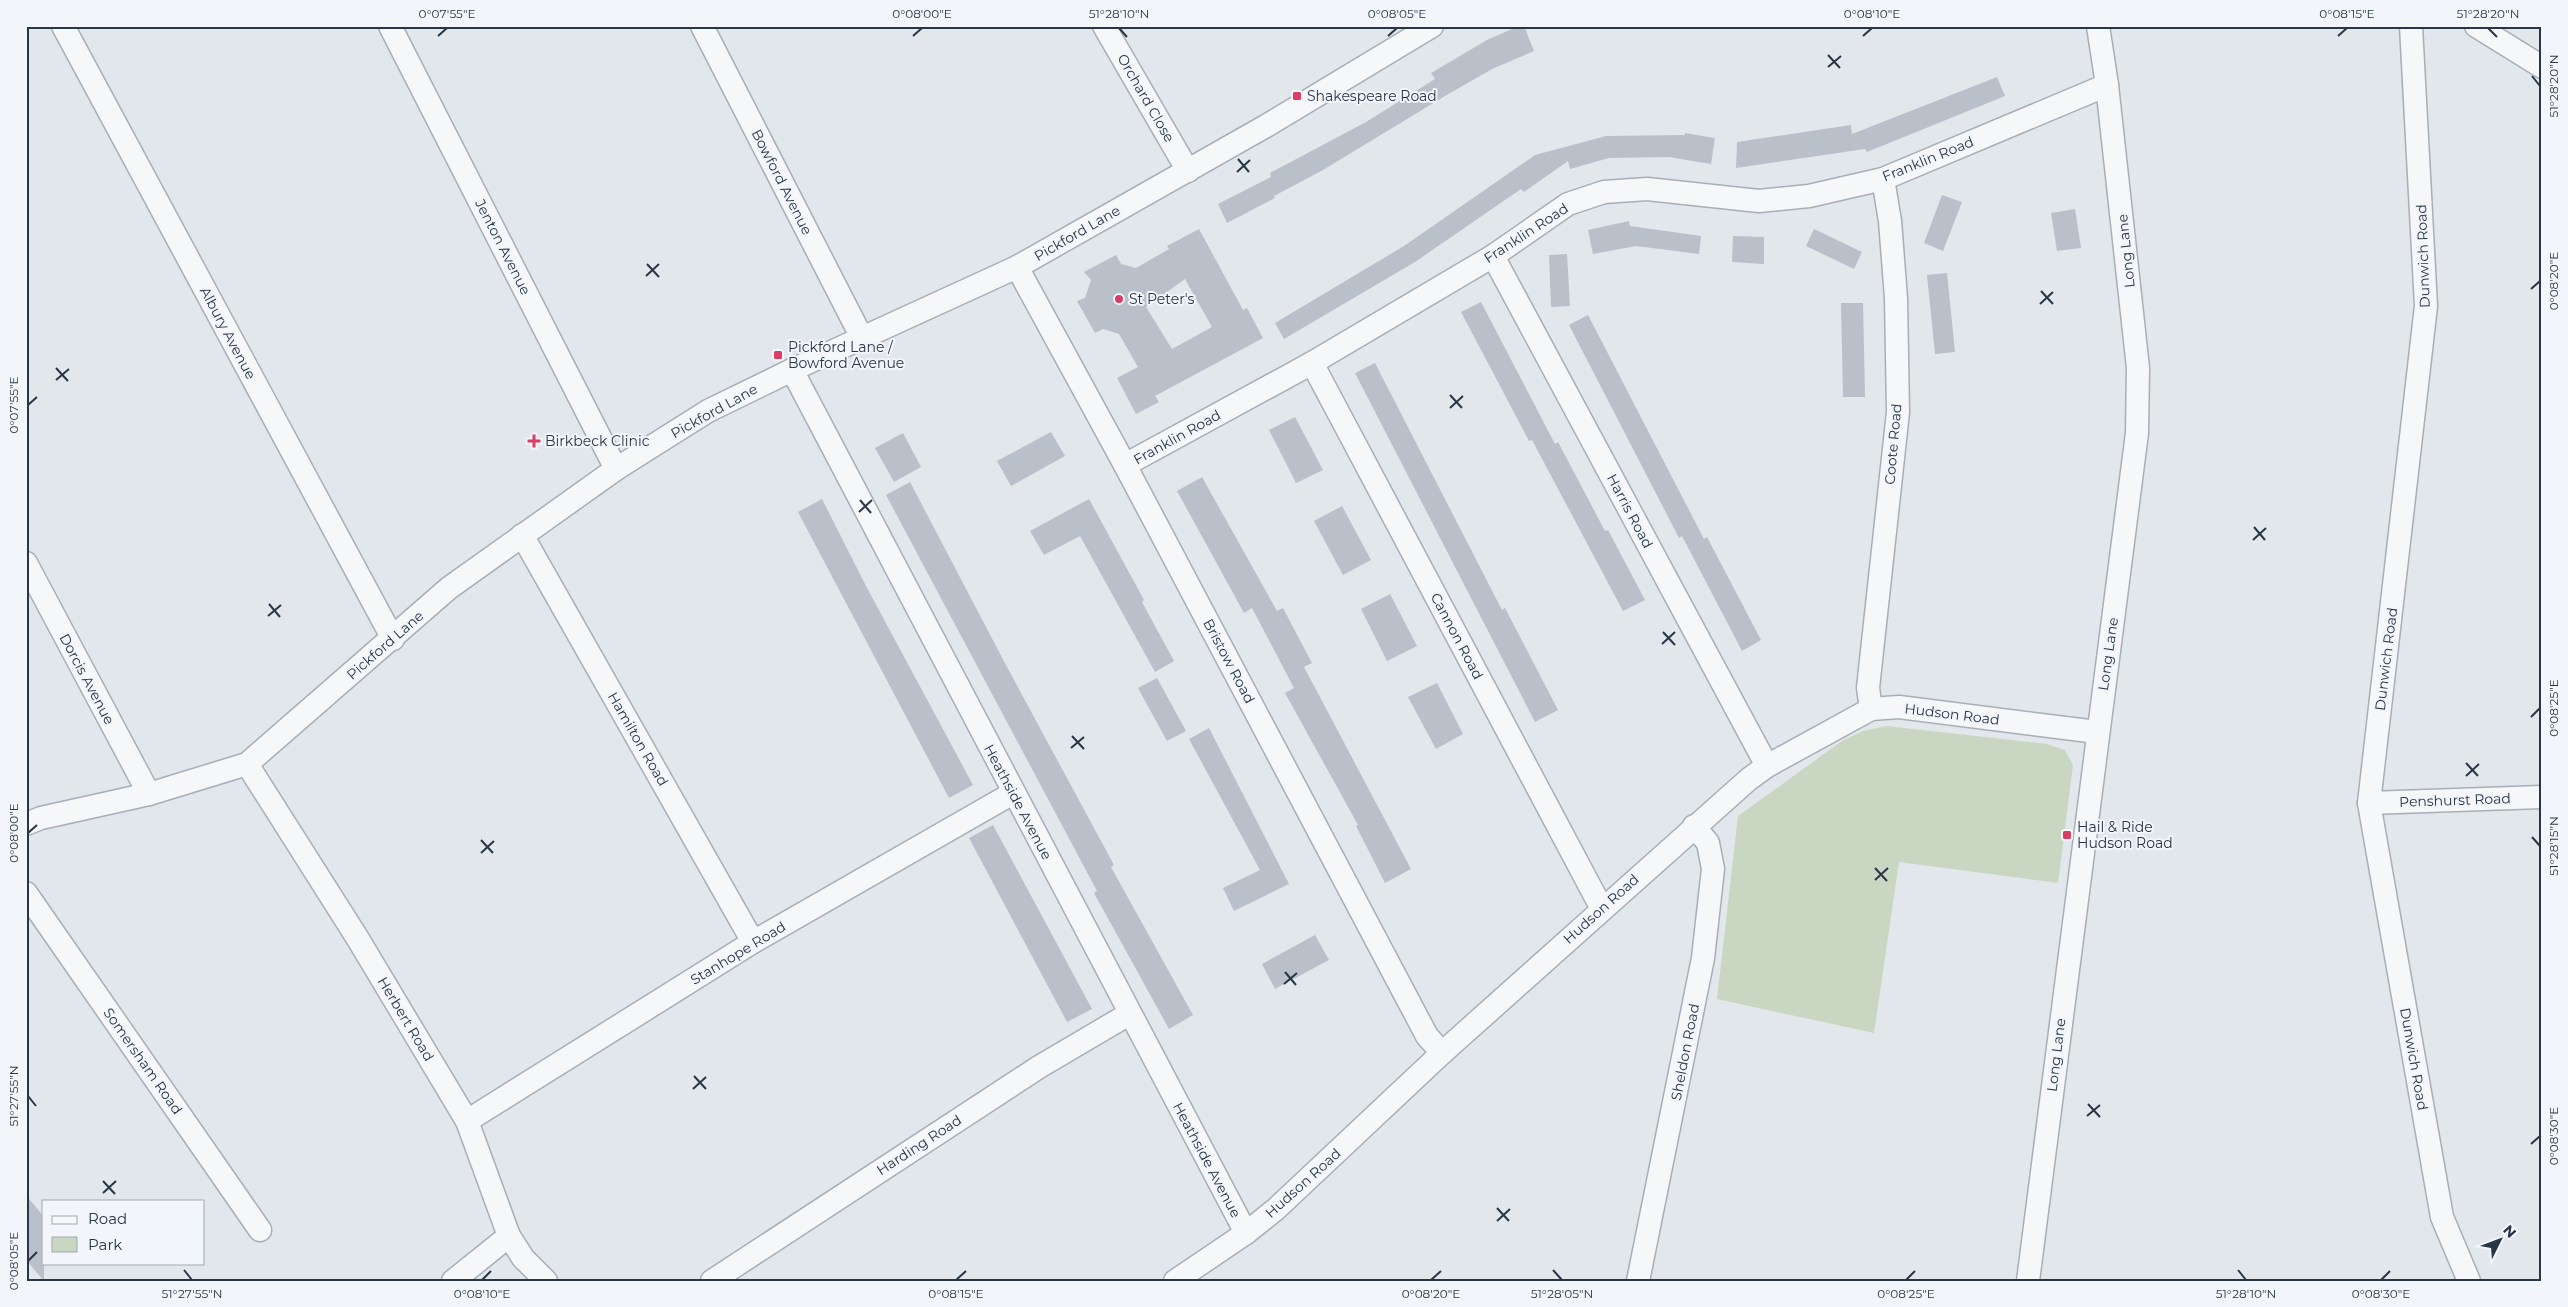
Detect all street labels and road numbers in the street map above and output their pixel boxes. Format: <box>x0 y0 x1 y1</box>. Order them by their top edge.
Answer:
street label: Orchard Close <box>1113 51 1179 145</box>
street label: Bowford Avenue <box>748 126 816 238</box>
street label: Franklin Road <box>1880 132 1976 186</box>
street label: Jenton Avenue <box>471 195 535 298</box>
street label: Franklin Road <box>1480 199 1572 267</box>
street label: Pickford Lane <box>1031 201 1123 265</box>
street label: Dunwich Road <box>2412 204 2434 308</box>
street label: Long Lane <box>2113 213 2139 289</box>
street label: Albury Avenue <box>196 284 260 382</box>
street label: Pickford Lane <box>667 380 761 442</box>
street label: Coote Road <box>1880 403 1906 485</box>
street label: Franklin Road <box>1130 406 1224 468</box>
street label: Harris Road <box>1603 471 1657 551</box>
street label: Cannon Road <box>1427 590 1487 682</box>
street label: Dunwich Road <box>2371 606 2401 712</box>
street label: Pickford Lane <box>343 607 427 683</box>
street label: Bristow Road <box>1199 616 1259 706</box>
street label: Long Lane <box>2094 616 2122 692</box>
street label: Dorcis Avenue <box>55 630 119 728</box>
street label: Hamilton Road <box>604 689 672 789</box>
street label: Hudson Road <box>1903 699 2001 729</box>
street label: Heathside Avenue <box>980 741 1056 863</box>
street label: Penshurst Road <box>2399 789 2511 811</box>
street label: Hudson Road <box>1559 870 1643 948</box>
street label: Stanhope Road <box>687 917 789 989</box>
street label: Herbert Road <box>374 974 438 1064</box>
street label: Sheldon Road <box>1667 1002 1703 1102</box>
street label: Somersham Road <box>100 1004 186 1118</box>
street label: Dunwich Road <box>2396 1006 2432 1112</box>
street label: Long Lane <box>2043 1017 2069 1093</box>
street label: Heathside Avenue <box>1169 1099 1245 1221</box>
street label: Harding Road <box>873 1111 965 1179</box>
street label: Hudson Road <box>1261 1144 1345 1222</box>

